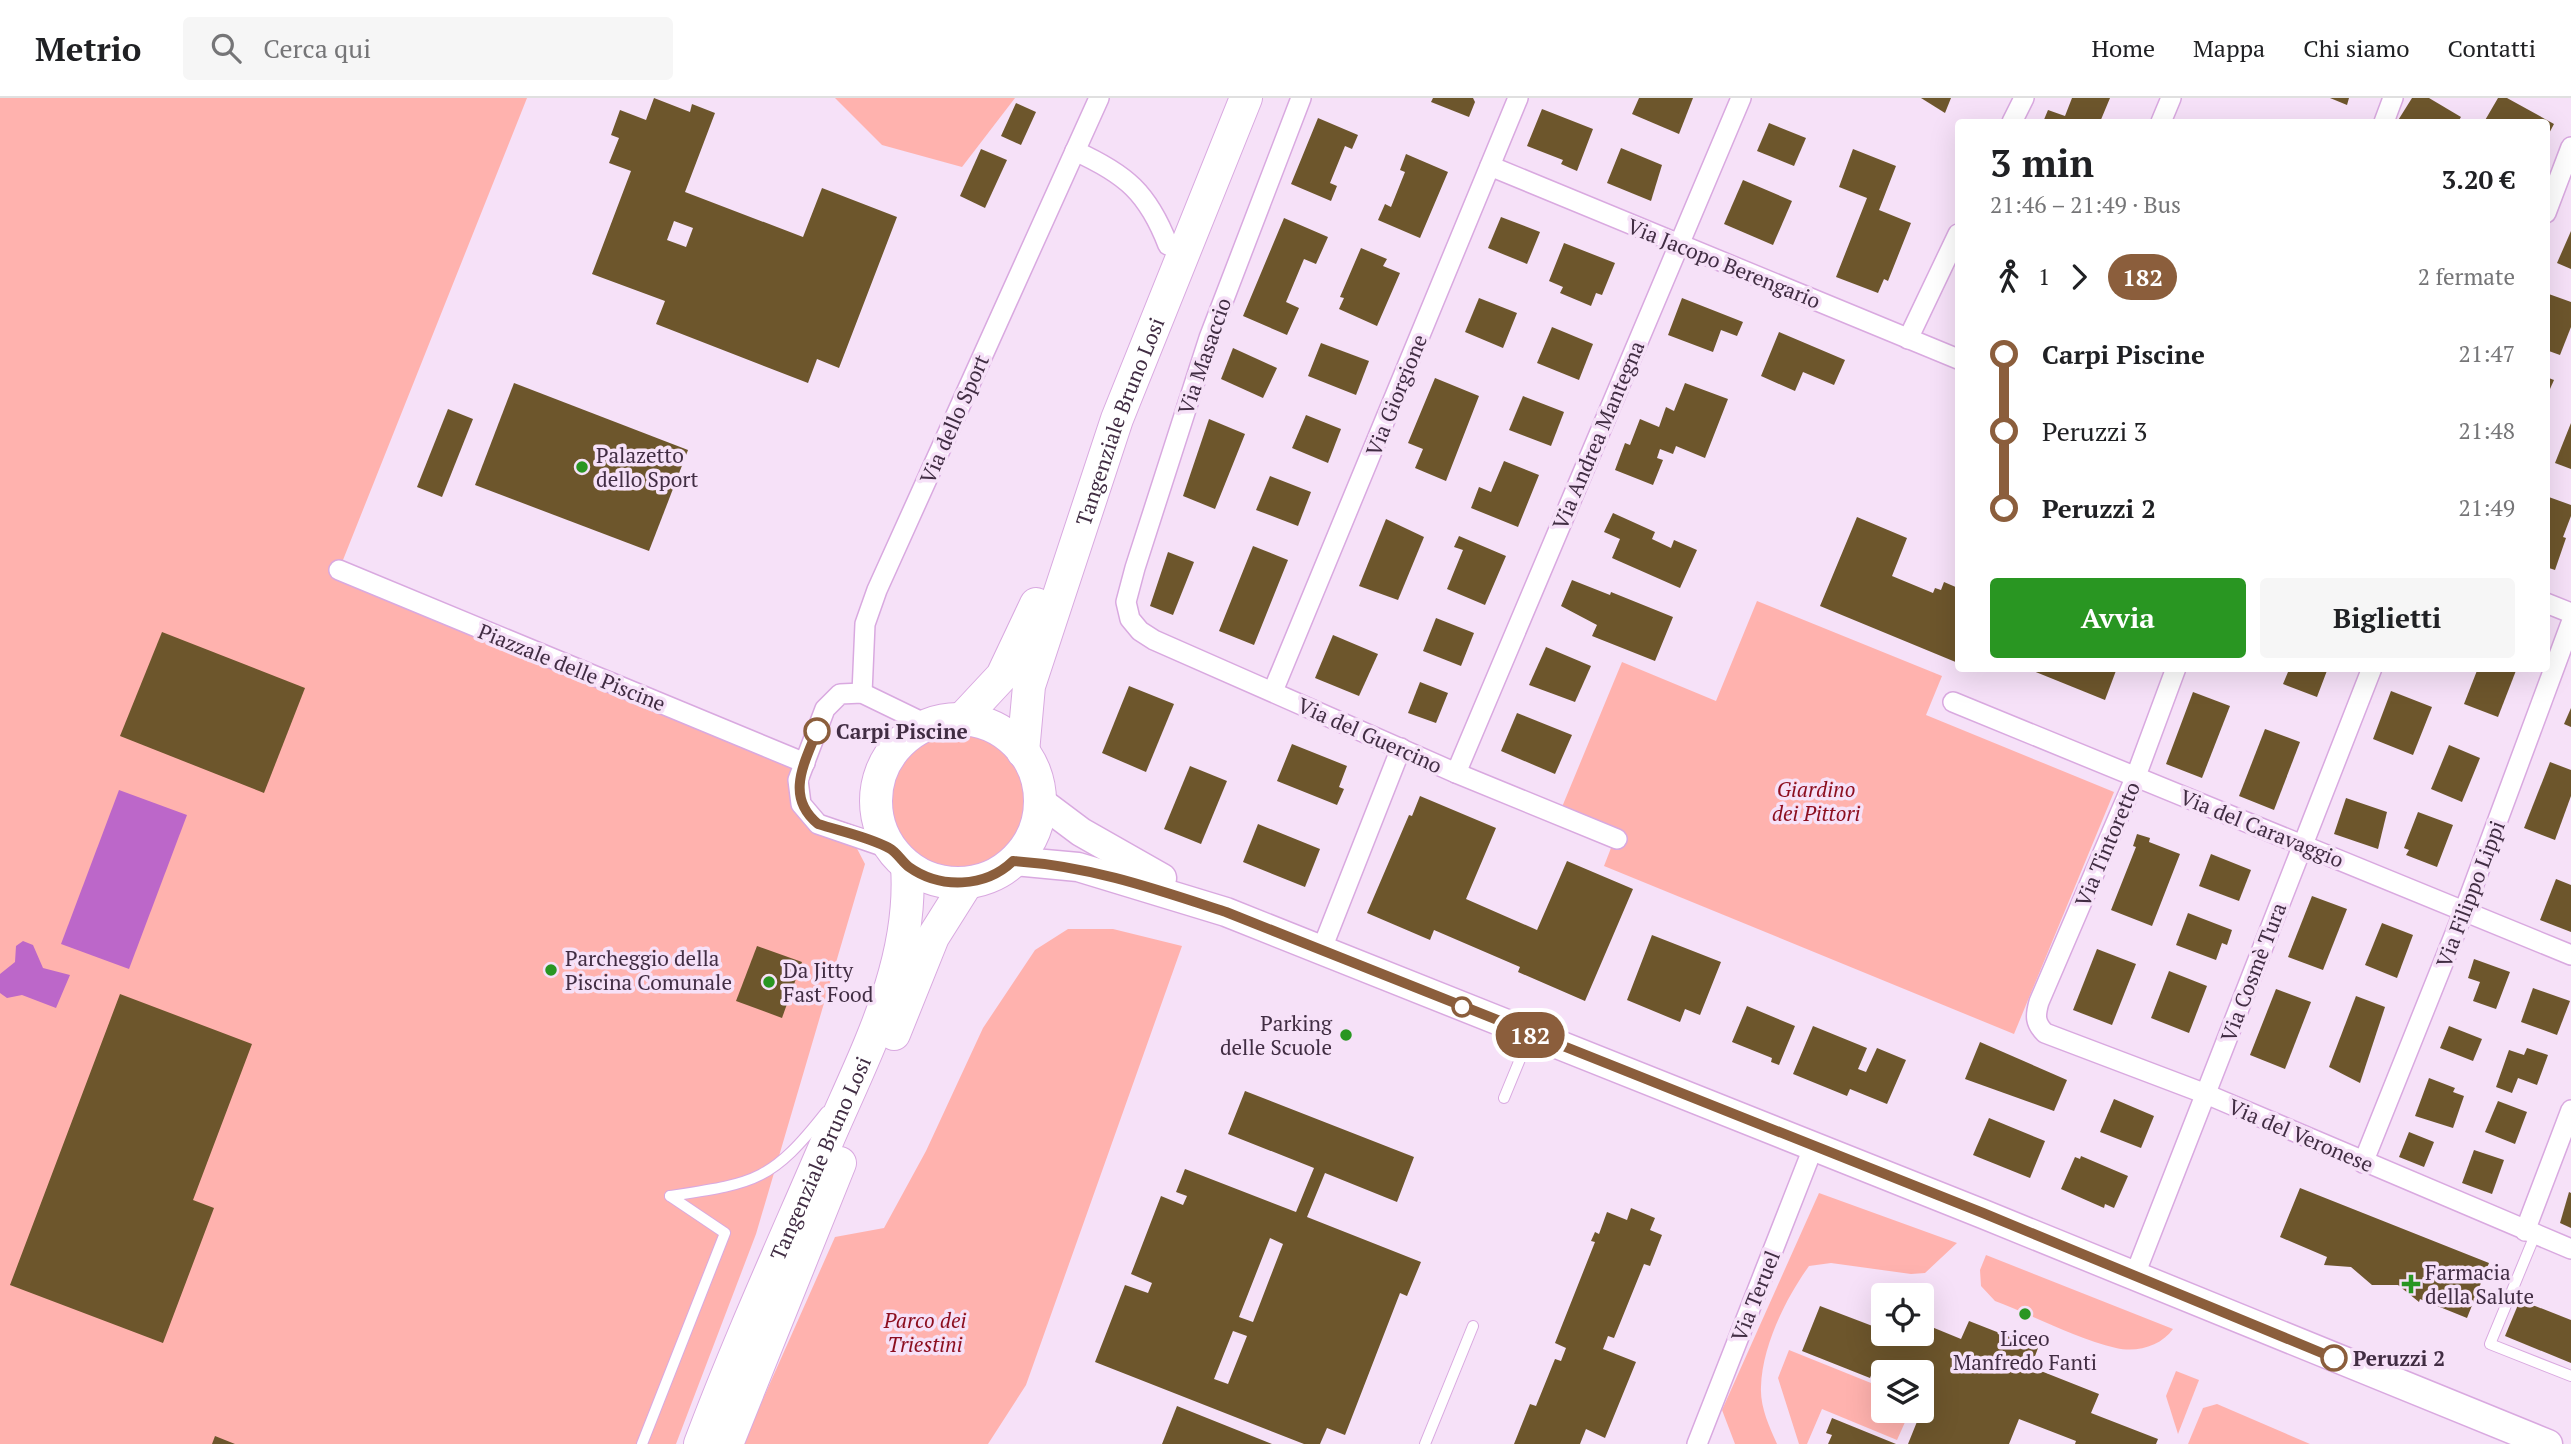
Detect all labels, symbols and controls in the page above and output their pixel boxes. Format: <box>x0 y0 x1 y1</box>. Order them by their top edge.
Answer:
search box <box>183 17 673 80</box>
text: Metrio <box>35 27 141 70</box>
icon: search <box>207 29 245 67</box>
text: Cerca qui <box>263 31 371 65</box>
text: Home <box>2091 32 2155 64</box>
text: Mappa <box>2193 32 2265 64</box>
text: Chi siamo <box>2303 32 2410 64</box>
text: Contatti <box>2448 32 2536 64</box>
text: 3 min <box>1990 138 2094 188</box>
text: 3.20 € <box>2442 162 2515 196</box>
text: 21:46 – 21:49 · Bus <box>1990 189 2181 220</box>
street label: Via Jacopo Berengario <box>1623 211 1825 315</box>
icon: walk <box>1990 258 2028 296</box>
icon: forward <box>2060 258 2098 296</box>
text: 1 <box>2038 261 2050 292</box>
text: 182 <box>2122 261 2163 293</box>
text: 2 fermate <box>2418 261 2515 292</box>
street label: Via Masaccio <box>1171 294 1237 418</box>
street label: Tangenziale Bruno Losi <box>1069 313 1170 529</box>
street label: Via Giorgione <box>1359 330 1433 460</box>
street label: Via Andrea Mantegna <box>1546 336 1651 534</box>
text: Carpi Piscine <box>2042 337 2205 371</box>
text: 21:47 <box>2458 338 2515 369</box>
street label: Via dello Sport <box>913 350 995 488</box>
text: Peruzzi 3 <box>2042 414 2147 448</box>
text: 21:48 <box>2458 415 2515 446</box>
place label: Palazetto dello Sport <box>596 441 698 493</box>
marker: Palazetto dello Sport <box>574 459 590 475</box>
text: Peruzzi 2 <box>2042 491 2156 525</box>
text: 21:49 <box>2458 492 2515 523</box>
button: Avvia <box>1990 578 2246 658</box>
button: Biglietti <box>2260 578 2515 658</box>
street label: Piazzale delle Piscine <box>474 617 670 717</box>
street label: Via del Guercino <box>1293 691 1447 779</box>
place label: Carpi Piscine <box>836 717 968 745</box>
marker: Carpi Piscine <box>804 718 830 744</box>
park label: Giardino dei Pittori <box>1772 775 1860 827</box>
street label: Via Tintoretto <box>2068 777 2146 911</box>
street label: Via del Caravaggio <box>2176 782 2348 874</box>
street label: Via Filippo Lippi <box>2429 817 2511 971</box>
street label: Via Cosmè Tura <box>2214 898 2293 1046</box>
place label: Parcheggio della Piscina Comunale <box>565 944 732 996</box>
place label: Da Jitty Fast Food <box>783 956 874 1008</box>
marker: Parcheggio della Piscina Comunale <box>543 962 559 978</box>
marker: Da Jitty Fast Food <box>761 974 777 990</box>
unlabelled marker <box>1452 997 1472 1017</box>
place label: Parking delle Scuole <box>1220 1009 1333 1061</box>
line badge: 182 <box>1490 1012 1570 1058</box>
text: 182 <box>1510 1019 1550 1051</box>
marker: Parking delle Scuole <box>1338 1027 1354 1043</box>
street label: Tangenziale Bruno Losi <box>763 1052 877 1264</box>
street label: Via del Veronese <box>2224 1092 2378 1178</box>
street label: Via Teruel <box>1724 1246 1786 1346</box>
place label: Farmacia della Salute <box>2425 1258 2534 1310</box>
marker: Farmacia della Salute <box>2403 1276 2419 1292</box>
map controls <box>1871 1283 1934 1423</box>
button: locate <box>1871 1283 1934 1346</box>
park label: Parco dei Triestini <box>883 1306 967 1358</box>
marker: Liceo Manfredo Fanti <box>2017 1306 2033 1322</box>
place label: Liceo Manfredo Fanti <box>1953 1324 2097 1376</box>
place label: Peruzzi 2 <box>2353 1344 2445 1372</box>
marker: Peruzzi 2 <box>2321 1345 2347 1371</box>
button: layers <box>1871 1360 1934 1423</box>

